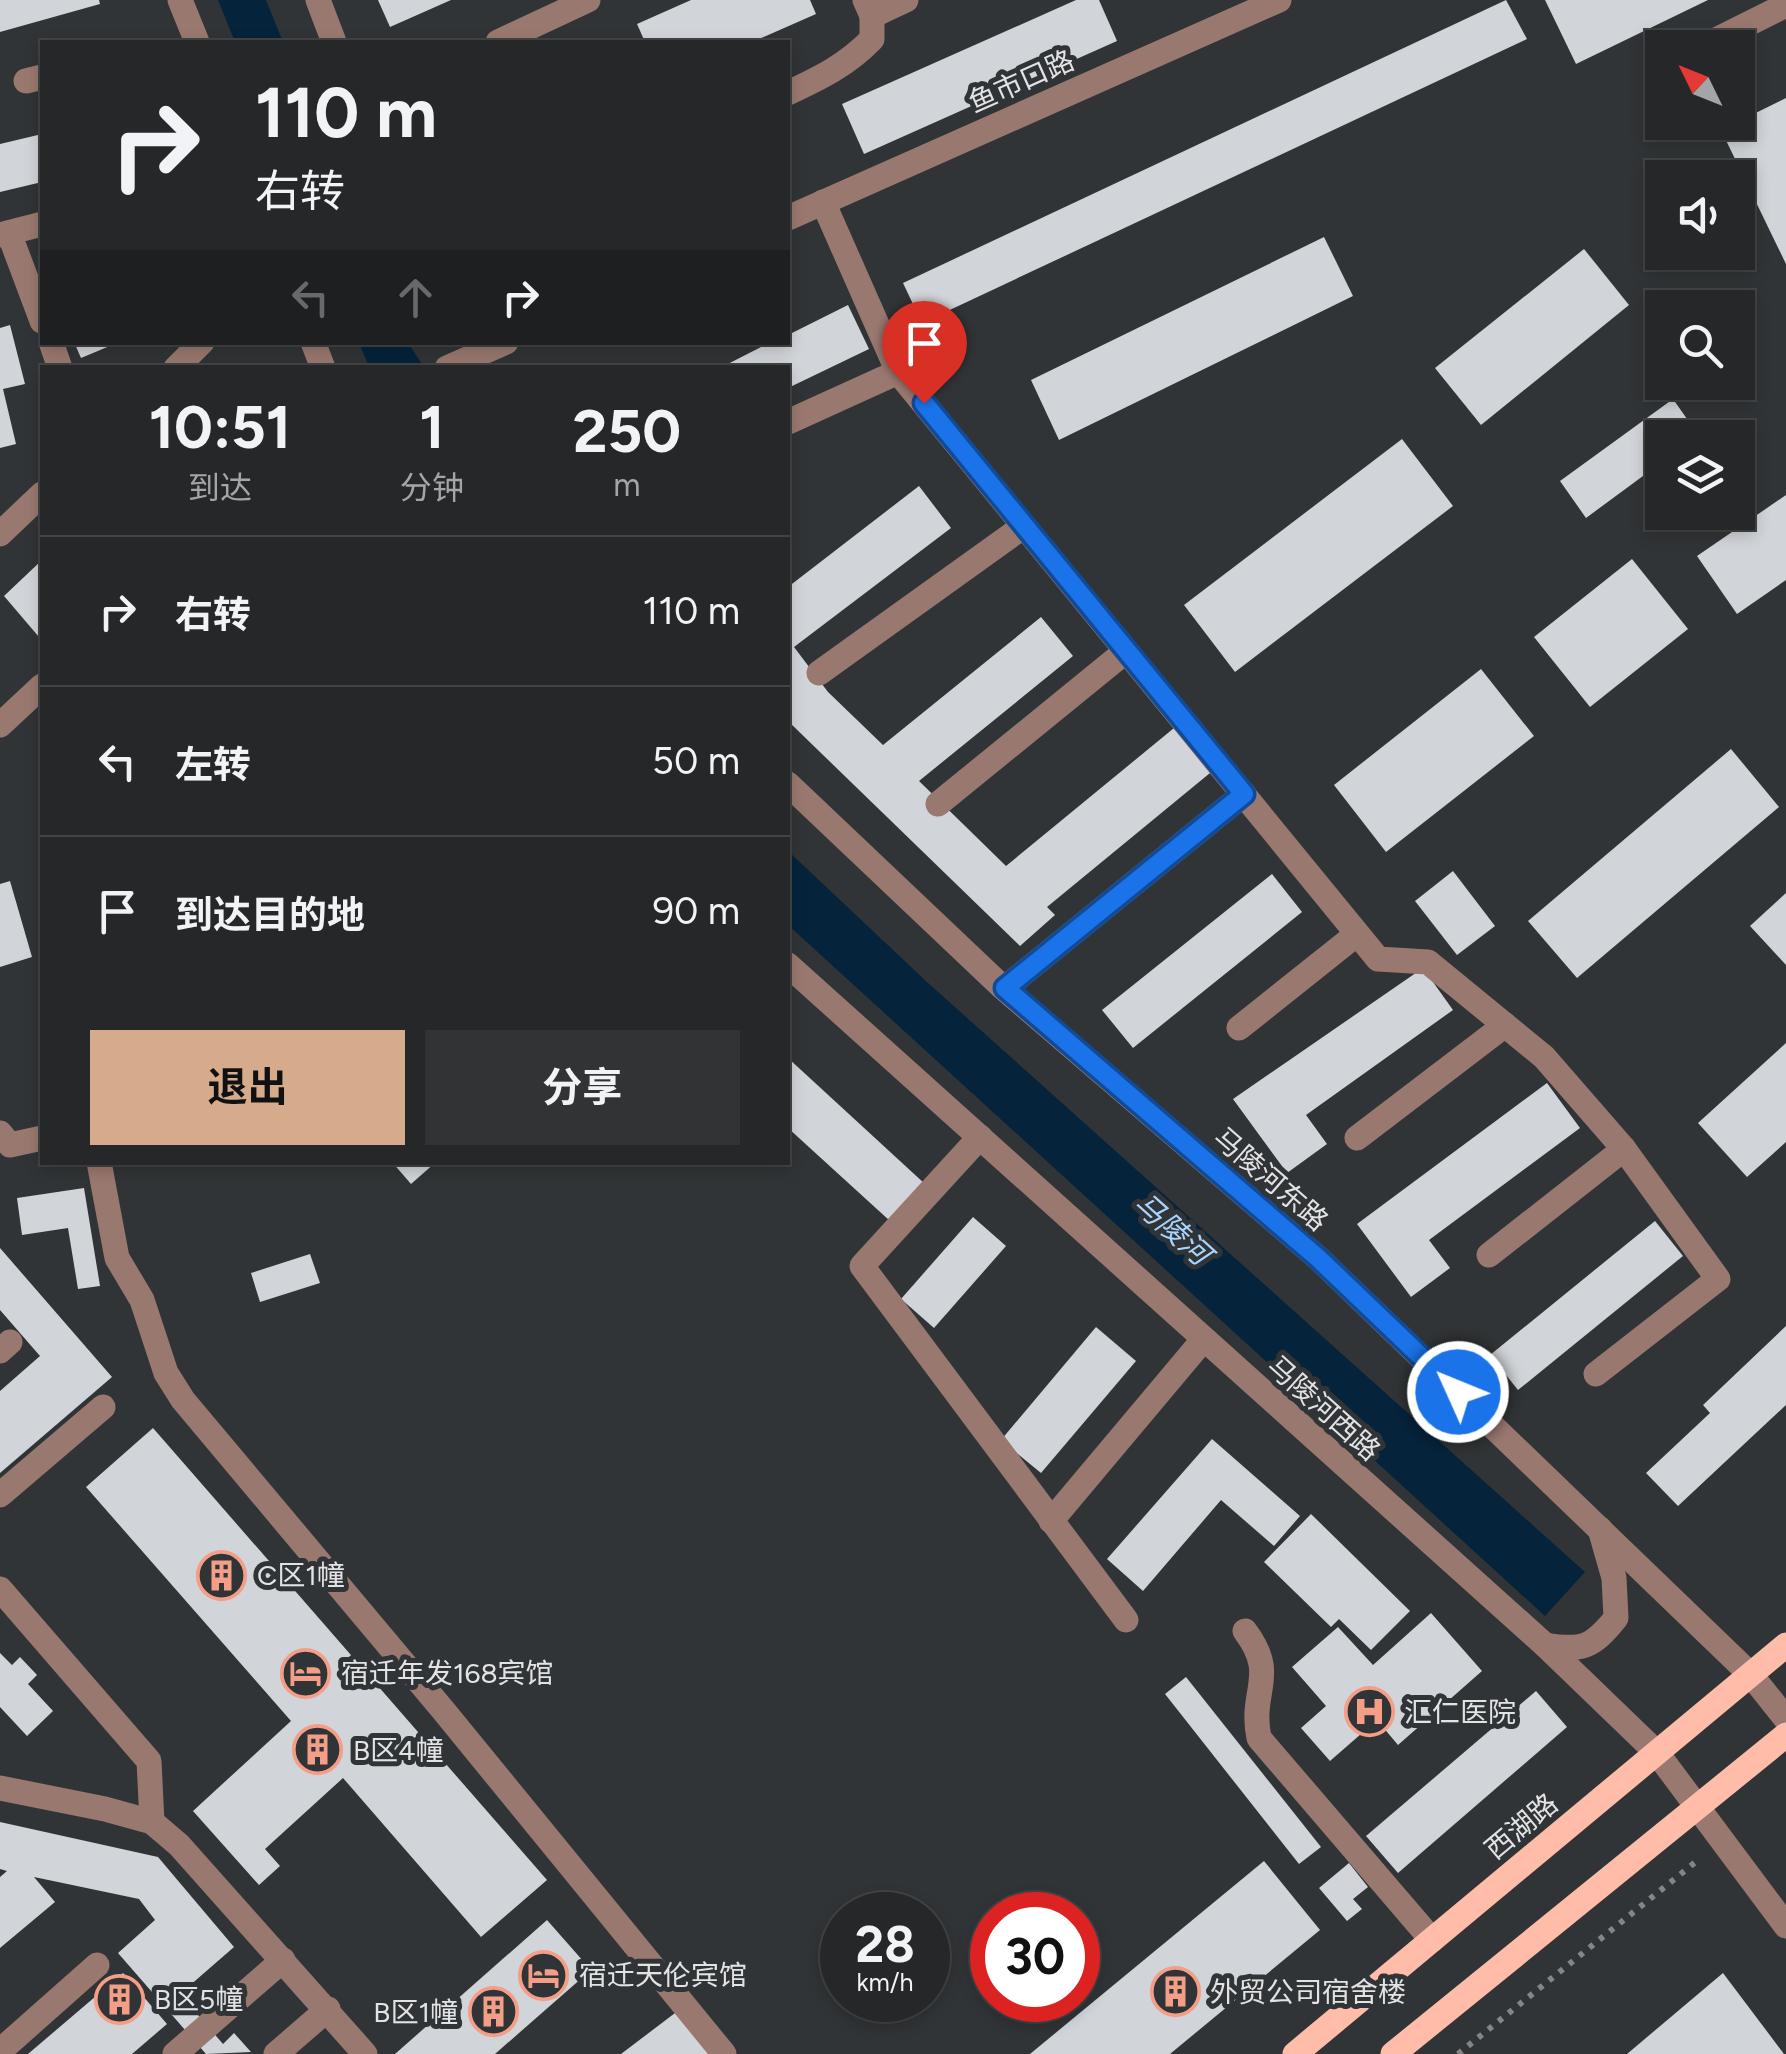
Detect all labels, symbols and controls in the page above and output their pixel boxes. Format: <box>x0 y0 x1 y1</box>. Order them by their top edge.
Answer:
north arrow <box>1645 30 1755 140</box>
map controls <box>1645 30 1755 530</box>
street label: 鱼市口路 <box>963 43 1079 119</box>
text: 110 m <box>255 70 437 155</box>
icon: right <box>90 80 220 210</box>
button: sound <box>1645 160 1755 270</box>
text: 右转 <box>255 164 345 218</box>
icon: left <box>283 270 338 325</box>
icon: ahead <box>388 270 443 325</box>
icon: right <box>493 270 548 325</box>
button: search <box>1645 290 1755 400</box>
pin <box>882 301 967 404</box>
icon: arrive <box>897 316 952 371</box>
text: 10:51 <box>149 391 291 463</box>
text: 1 <box>419 391 445 463</box>
text: 250 <box>573 395 681 467</box>
button: layers <box>1645 420 1755 530</box>
text: m <box>613 466 641 504</box>
text: 到达 <box>188 469 252 507</box>
text: 分钟 <box>400 469 464 507</box>
icon: right <box>90 584 145 639</box>
text: 110 m <box>643 588 740 634</box>
text: 右转 <box>175 592 251 638</box>
icon: left <box>90 734 145 789</box>
text: 50 m <box>652 738 740 784</box>
text: 左转 <box>175 742 251 788</box>
icon: arrive <box>90 884 145 939</box>
text: 90 m <box>652 888 740 934</box>
text: 到达目的地 <box>175 892 365 938</box>
button: 退出 <box>90 1030 405 1145</box>
button: 分享 <box>425 1030 740 1145</box>
street label: 马陵河东路 <box>1207 1120 1335 1238</box>
water label: 马陵河 <box>1127 1185 1222 1276</box>
position arrow <box>1406 1340 1510 1444</box>
street label: 马陵河西路 <box>1261 1349 1387 1467</box>
building icon: C区1幢 <box>196 1549 248 1601</box>
place label: C区1幢 <box>257 1558 345 1592</box>
hotel icon: 宿迁年发168宾馆 <box>280 1647 332 1699</box>
place label: 宿迁年发168宾馆 <box>341 1656 554 1690</box>
hospital icon: 汇仁医院 <box>1343 1686 1395 1738</box>
place label: 汇仁医院 <box>1404 1695 1516 1729</box>
building icon: B区4幢 <box>292 1724 344 1776</box>
place label: B区4幢 <box>353 1733 444 1767</box>
street label: 西湖路 <box>1478 1786 1564 1866</box>
speed limit sign: 30 <box>970 1892 1100 2022</box>
text: 28 <box>855 1914 915 1975</box>
hotel icon: 宿迁天伦宾馆 <box>518 1949 570 2001</box>
place label: 宿迁天伦宾馆 <box>579 1958 747 1992</box>
building icon: 外贸公司宿舍楼 <box>1149 1966 1201 2018</box>
text: km/h <box>856 1967 914 1997</box>
building icon: B区5幢 <box>93 1973 145 2025</box>
place label: 外贸公司宿舍楼 <box>1210 1975 1406 2009</box>
place label: B区5幢 <box>154 1982 243 2016</box>
building icon: B区1幢 <box>467 1986 519 2038</box>
place label: B区1幢 <box>373 1995 458 2029</box>

